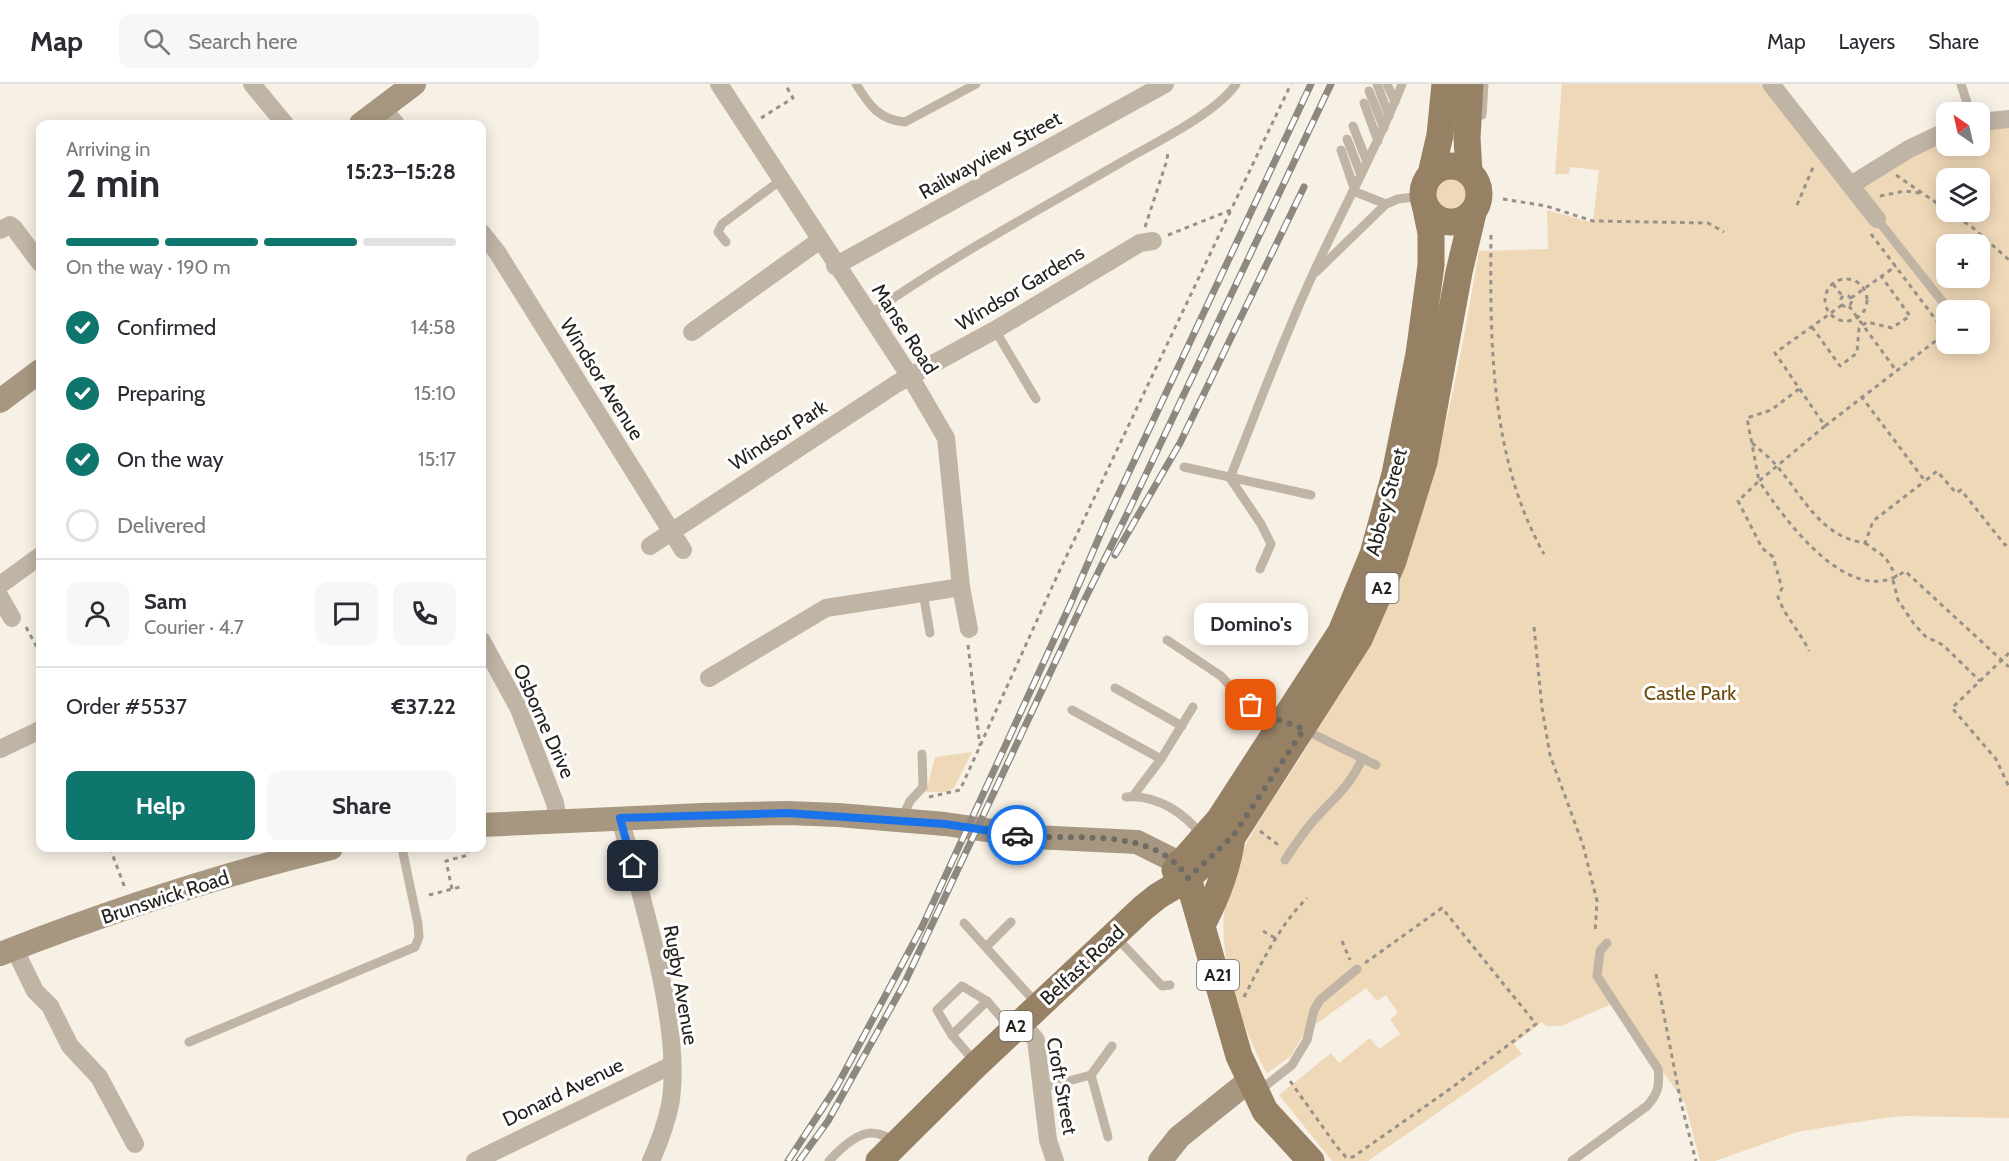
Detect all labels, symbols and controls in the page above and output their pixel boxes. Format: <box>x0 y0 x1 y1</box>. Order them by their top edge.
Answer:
search box <box>119 14 539 68</box>
text: Map <box>30 24 83 58</box>
icon: search <box>140 25 173 58</box>
text: Search here <box>188 28 297 55</box>
text: Map <box>1767 29 1806 54</box>
text: Layers <box>1839 29 1895 54</box>
text: Share <box>1928 29 1979 54</box>
north arrow <box>1936 102 1990 156</box>
map controls <box>1936 102 1990 354</box>
street label: Railwayview Street <box>915 106 1066 204</box>
text: Arriving in <box>66 137 150 161</box>
text: 15:23–15:28 <box>346 158 456 185</box>
text: 2 min <box>66 159 160 207</box>
button: layers <box>1936 168 1990 222</box>
button: + <box>1936 234 1990 288</box>
street label: Windsor Gardens <box>952 240 1088 336</box>
text: On the way · 190 m <box>66 255 231 279</box>
street label: Manse Road <box>867 279 943 379</box>
button: − <box>1936 300 1990 354</box>
icon: check <box>66 311 99 344</box>
text: Confirmed <box>117 314 216 341</box>
street label: Windsor Avenue <box>555 314 649 444</box>
text: 14:58 <box>411 315 456 339</box>
icon: check <box>66 377 99 410</box>
text: Preparing <box>117 380 205 407</box>
text: 15:10 <box>414 381 456 405</box>
street label: Windsor Park <box>725 395 831 475</box>
icon: check <box>66 443 99 476</box>
street label: Abbey Street <box>1360 445 1412 559</box>
text: On the way <box>117 446 224 473</box>
text: 15:17 <box>418 447 456 471</box>
text: Delivered <box>117 512 206 539</box>
road number: A2 <box>1366 573 1398 603</box>
button: person <box>66 582 129 645</box>
button: chat <box>315 582 378 645</box>
button: phone <box>393 582 456 645</box>
text: Sam <box>144 588 187 615</box>
callout: Domino's <box>1194 603 1308 645</box>
text: Domino's <box>1210 612 1292 636</box>
text: Courier · 4.7 <box>144 615 244 639</box>
street label: Osborne Drive <box>508 660 580 782</box>
pin <box>1225 679 1276 730</box>
park label: Castle Park <box>1644 681 1736 705</box>
icon: bag <box>1234 688 1267 721</box>
text: Order #5537 <box>66 693 187 720</box>
text: €37.22 <box>391 693 456 720</box>
button: Help <box>66 771 255 840</box>
button: Share <box>267 771 456 840</box>
courier <box>987 805 1047 865</box>
icon: car <box>1001 819 1034 852</box>
pin <box>607 840 658 891</box>
icon: home <box>616 849 649 882</box>
street label: Brunswick Road <box>98 865 232 929</box>
street label: Belfast Road <box>1035 920 1129 1010</box>
street label: Rugby Avenue <box>659 923 703 1047</box>
road number: A21 <box>1197 960 1239 990</box>
road number: A2 <box>1000 1011 1032 1041</box>
street label: Croft Street <box>1042 1035 1082 1137</box>
street label: Donard Avenue <box>499 1052 627 1132</box>

